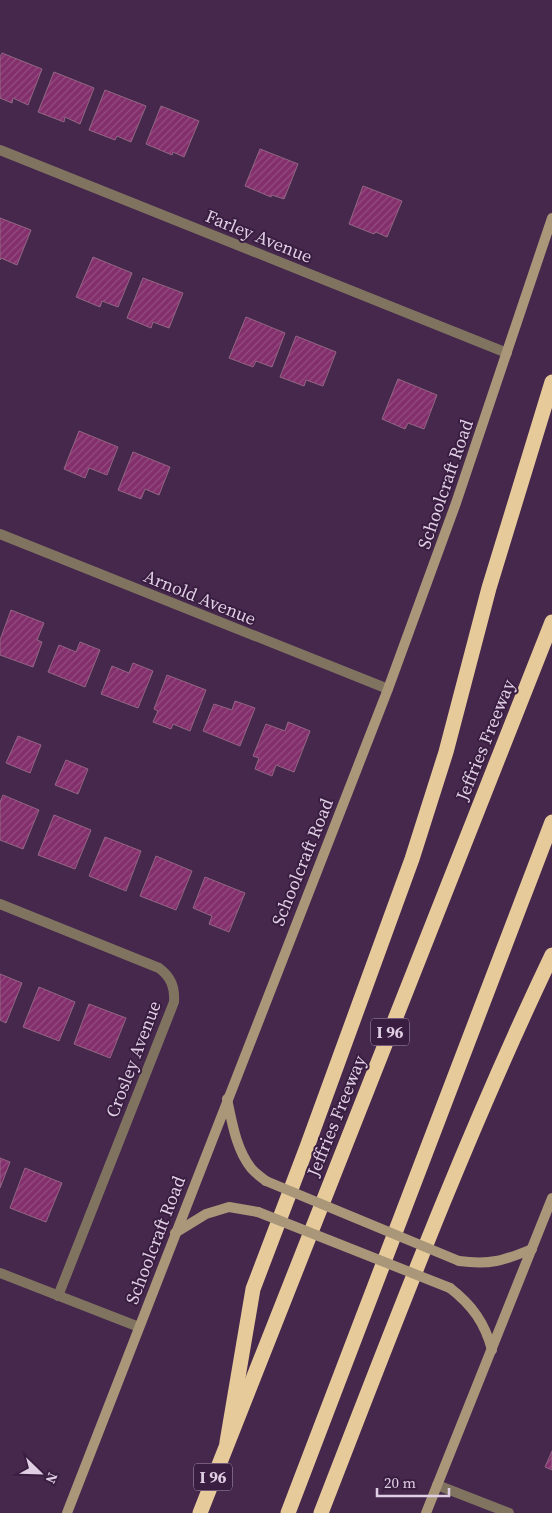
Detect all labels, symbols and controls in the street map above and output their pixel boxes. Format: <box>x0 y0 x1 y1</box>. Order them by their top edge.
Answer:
street label: Farley Avenue <box>202 203 316 269</box>
street label: Schoolcraft Road <box>411 416 479 552</box>
street label: Arnold Avenue <box>140 563 260 631</box>
street label: Jeffries Freeway <box>449 675 521 805</box>
street label: Schoolcraft Road <box>265 794 339 930</box>
street label: Crosley Avenue <box>99 997 167 1121</box>
road number: I 96 <box>371 1019 409 1046</box>
street label: Jeffries Freeway <box>300 1051 372 1181</box>
street label: Schoolcraft Road <box>119 1172 191 1308</box>
north arrow <box>15 1448 65 1498</box>
road number: I 96 <box>194 1464 232 1490</box>
scale bar <box>377 1466 450 1498</box>
text: N <box>41 1469 63 1487</box>
text: 20 m <box>384 1472 416 1493</box>

